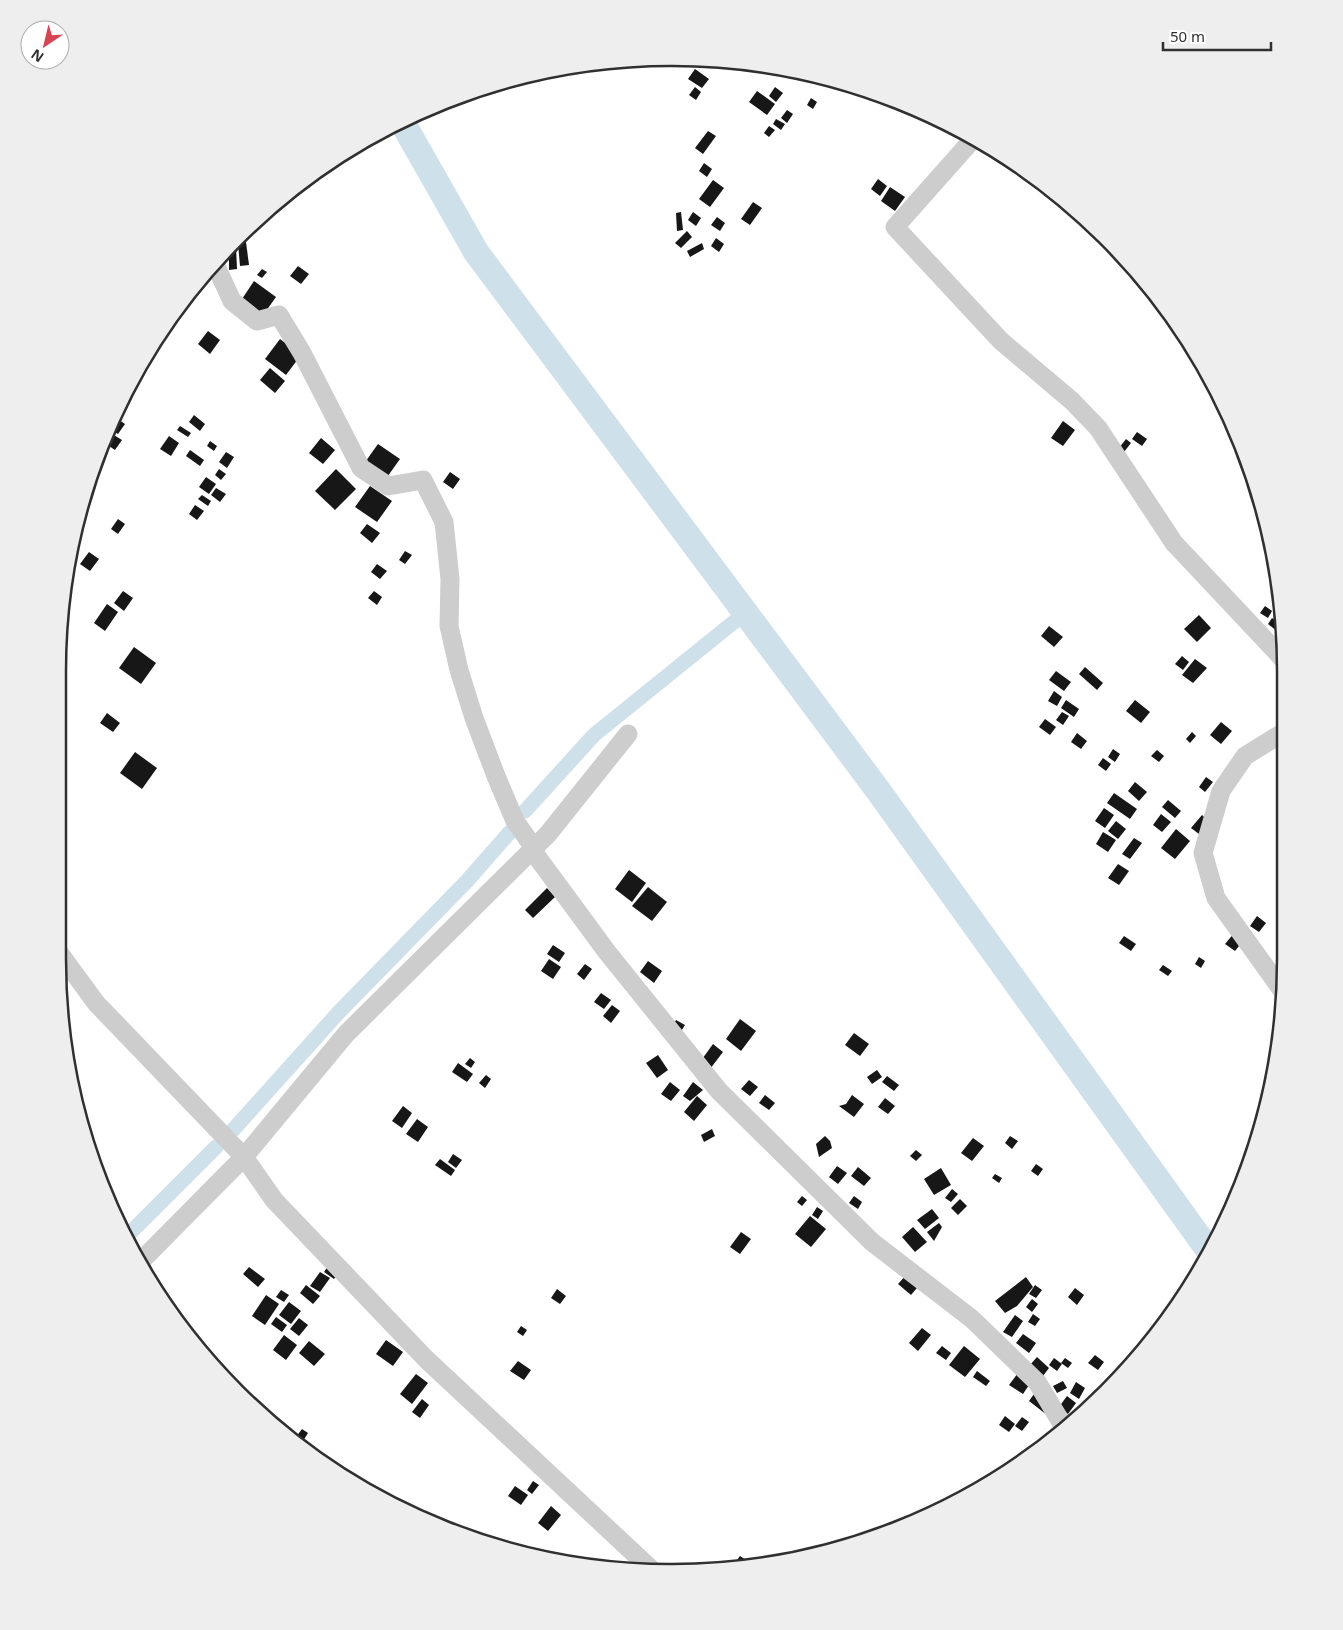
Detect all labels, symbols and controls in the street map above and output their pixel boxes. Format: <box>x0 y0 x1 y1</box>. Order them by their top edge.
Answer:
north arrow <box>20 20 70 70</box>
scale bar <box>1163 20 1270 52</box>
text: 50 m <box>1170 26 1205 46</box>
text: N <box>27 45 47 67</box>

